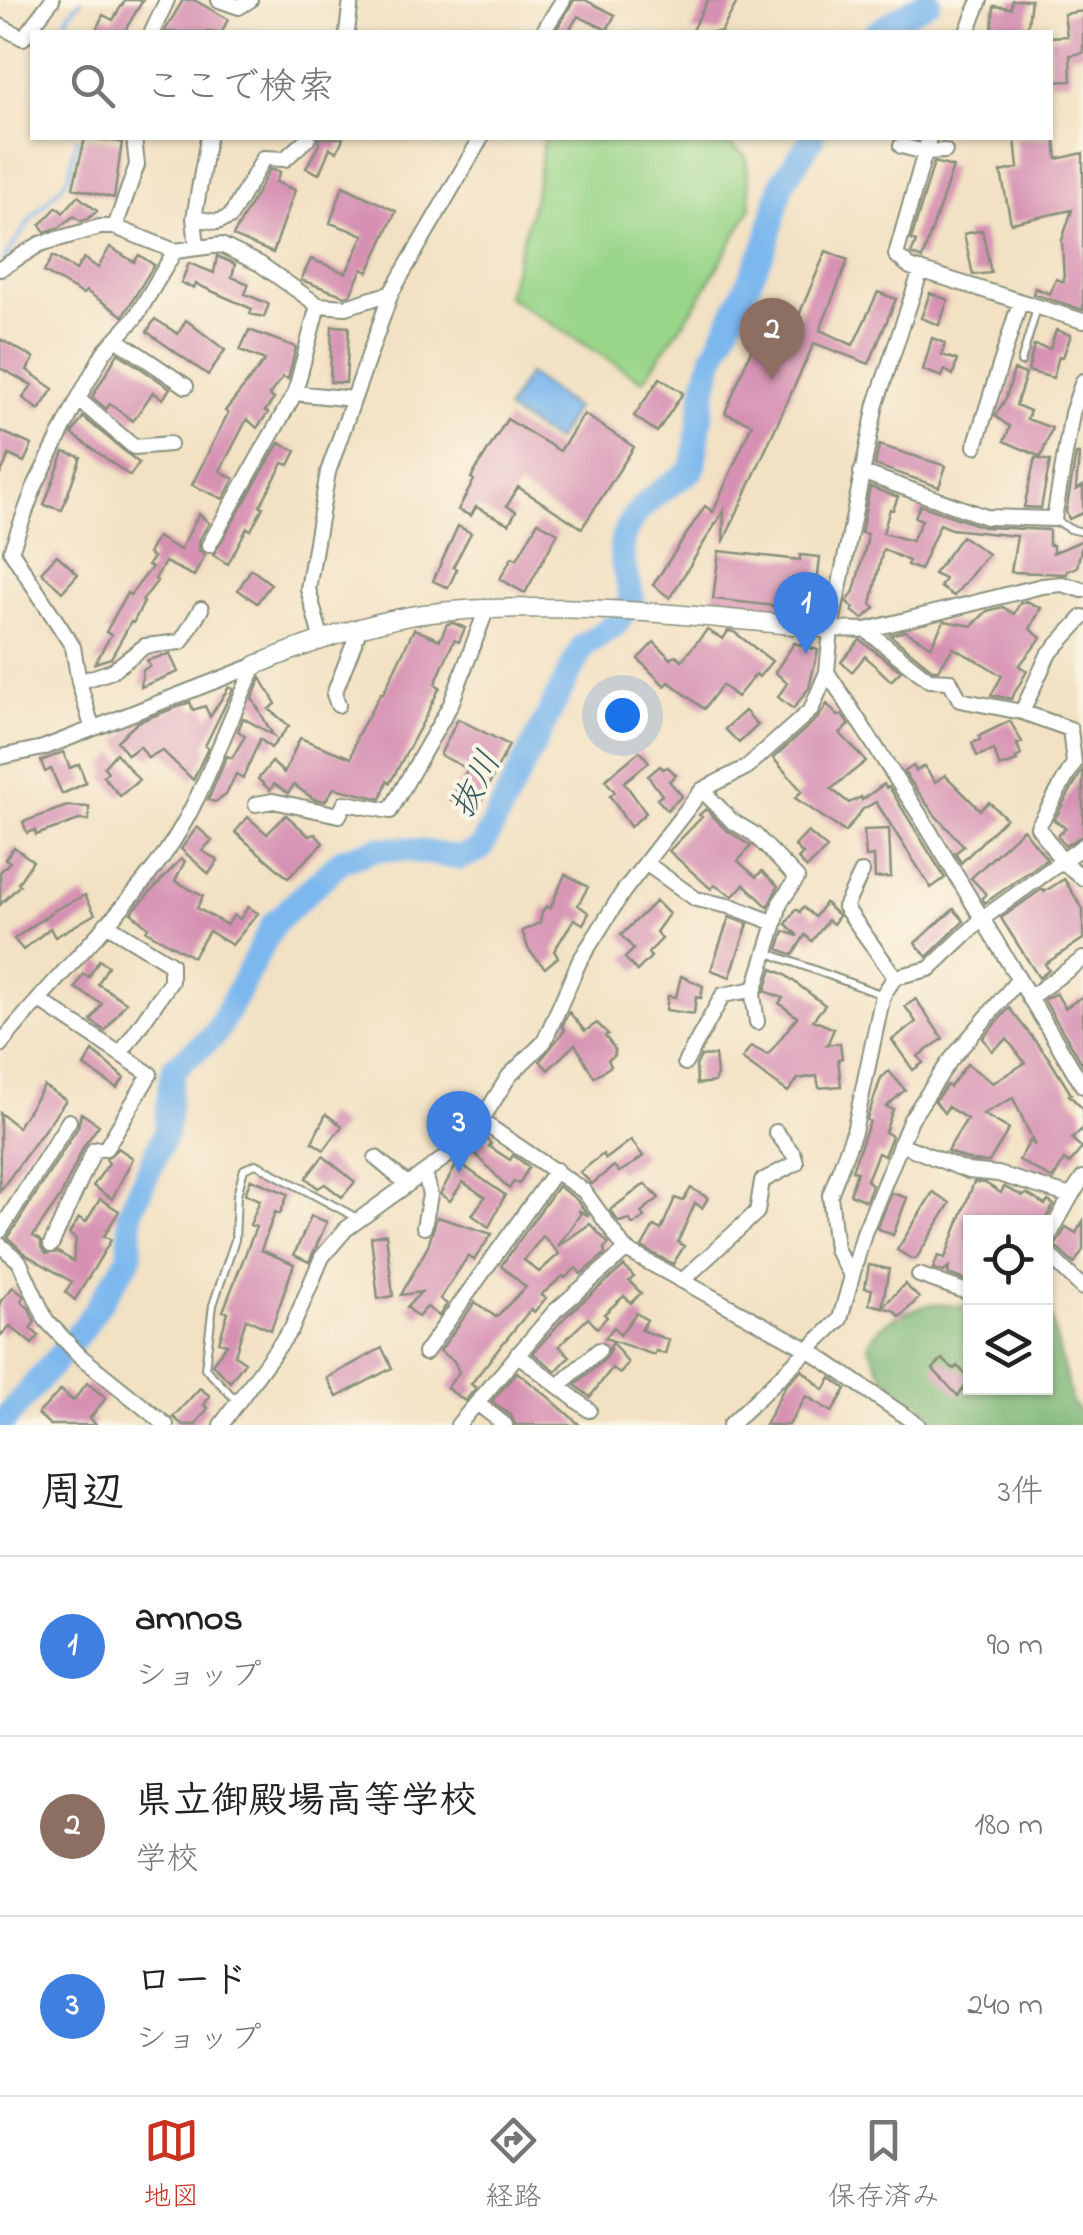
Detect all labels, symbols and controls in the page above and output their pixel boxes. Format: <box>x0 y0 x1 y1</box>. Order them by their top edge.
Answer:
search box <box>30 30 1053 140</box>
icon: search <box>65 58 120 113</box>
text: ここで検索 <box>145 61 335 117</box>
pin: 2 <box>740 298 804 380</box>
pin: 1 <box>774 572 838 654</box>
your location <box>597 690 648 741</box>
water label: 抜川 <box>439 743 516 828</box>
pin: 3 <box>426 1090 492 1173</box>
map controls <box>963 1215 1053 1395</box>
button: locate <box>963 1215 1053 1305</box>
button: layers <box>963 1305 1053 1395</box>
text: 周辺 <box>40 1464 124 1525</box>
text: 3件 <box>998 1470 1043 1517</box>
text: amnos <box>135 1592 243 1648</box>
text: 1 <box>67 1623 78 1670</box>
text: 90 m <box>987 1623 1043 1670</box>
text: ショップ <box>135 1654 262 1701</box>
text: 県立御殿場高等学校 <box>135 1775 477 1831</box>
text: 2 <box>65 1803 80 1850</box>
text: 180 m <box>974 1803 1043 1850</box>
text: 学校 <box>135 1837 199 1884</box>
text: ロード <box>135 1955 249 2011</box>
text: 3 <box>66 1983 79 2030</box>
text: 240 m <box>967 1983 1043 2030</box>
text: ショップ <box>135 2017 262 2064</box>
tab: 地図 <box>143 2113 199 2219</box>
tab: 経路 <box>485 2113 542 2219</box>
tab: 保存済み <box>828 2113 940 2219</box>

